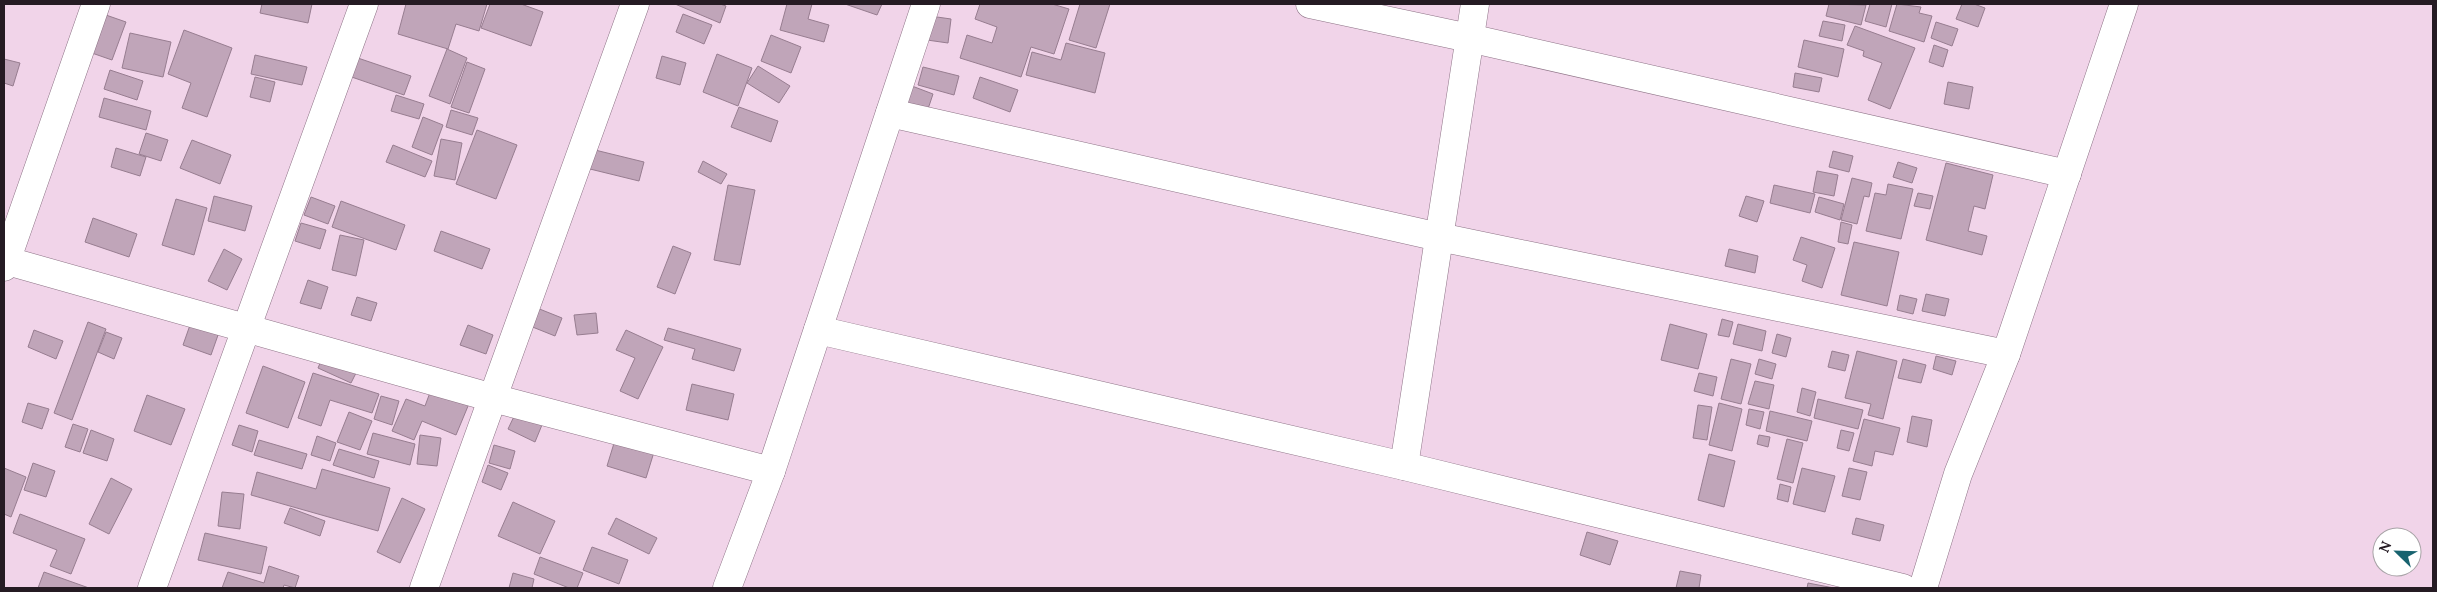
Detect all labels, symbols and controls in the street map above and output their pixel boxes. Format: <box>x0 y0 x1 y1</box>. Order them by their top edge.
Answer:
north arrow <box>2372 527 2422 577</box>
text: N <box>2375 538 2396 555</box>

